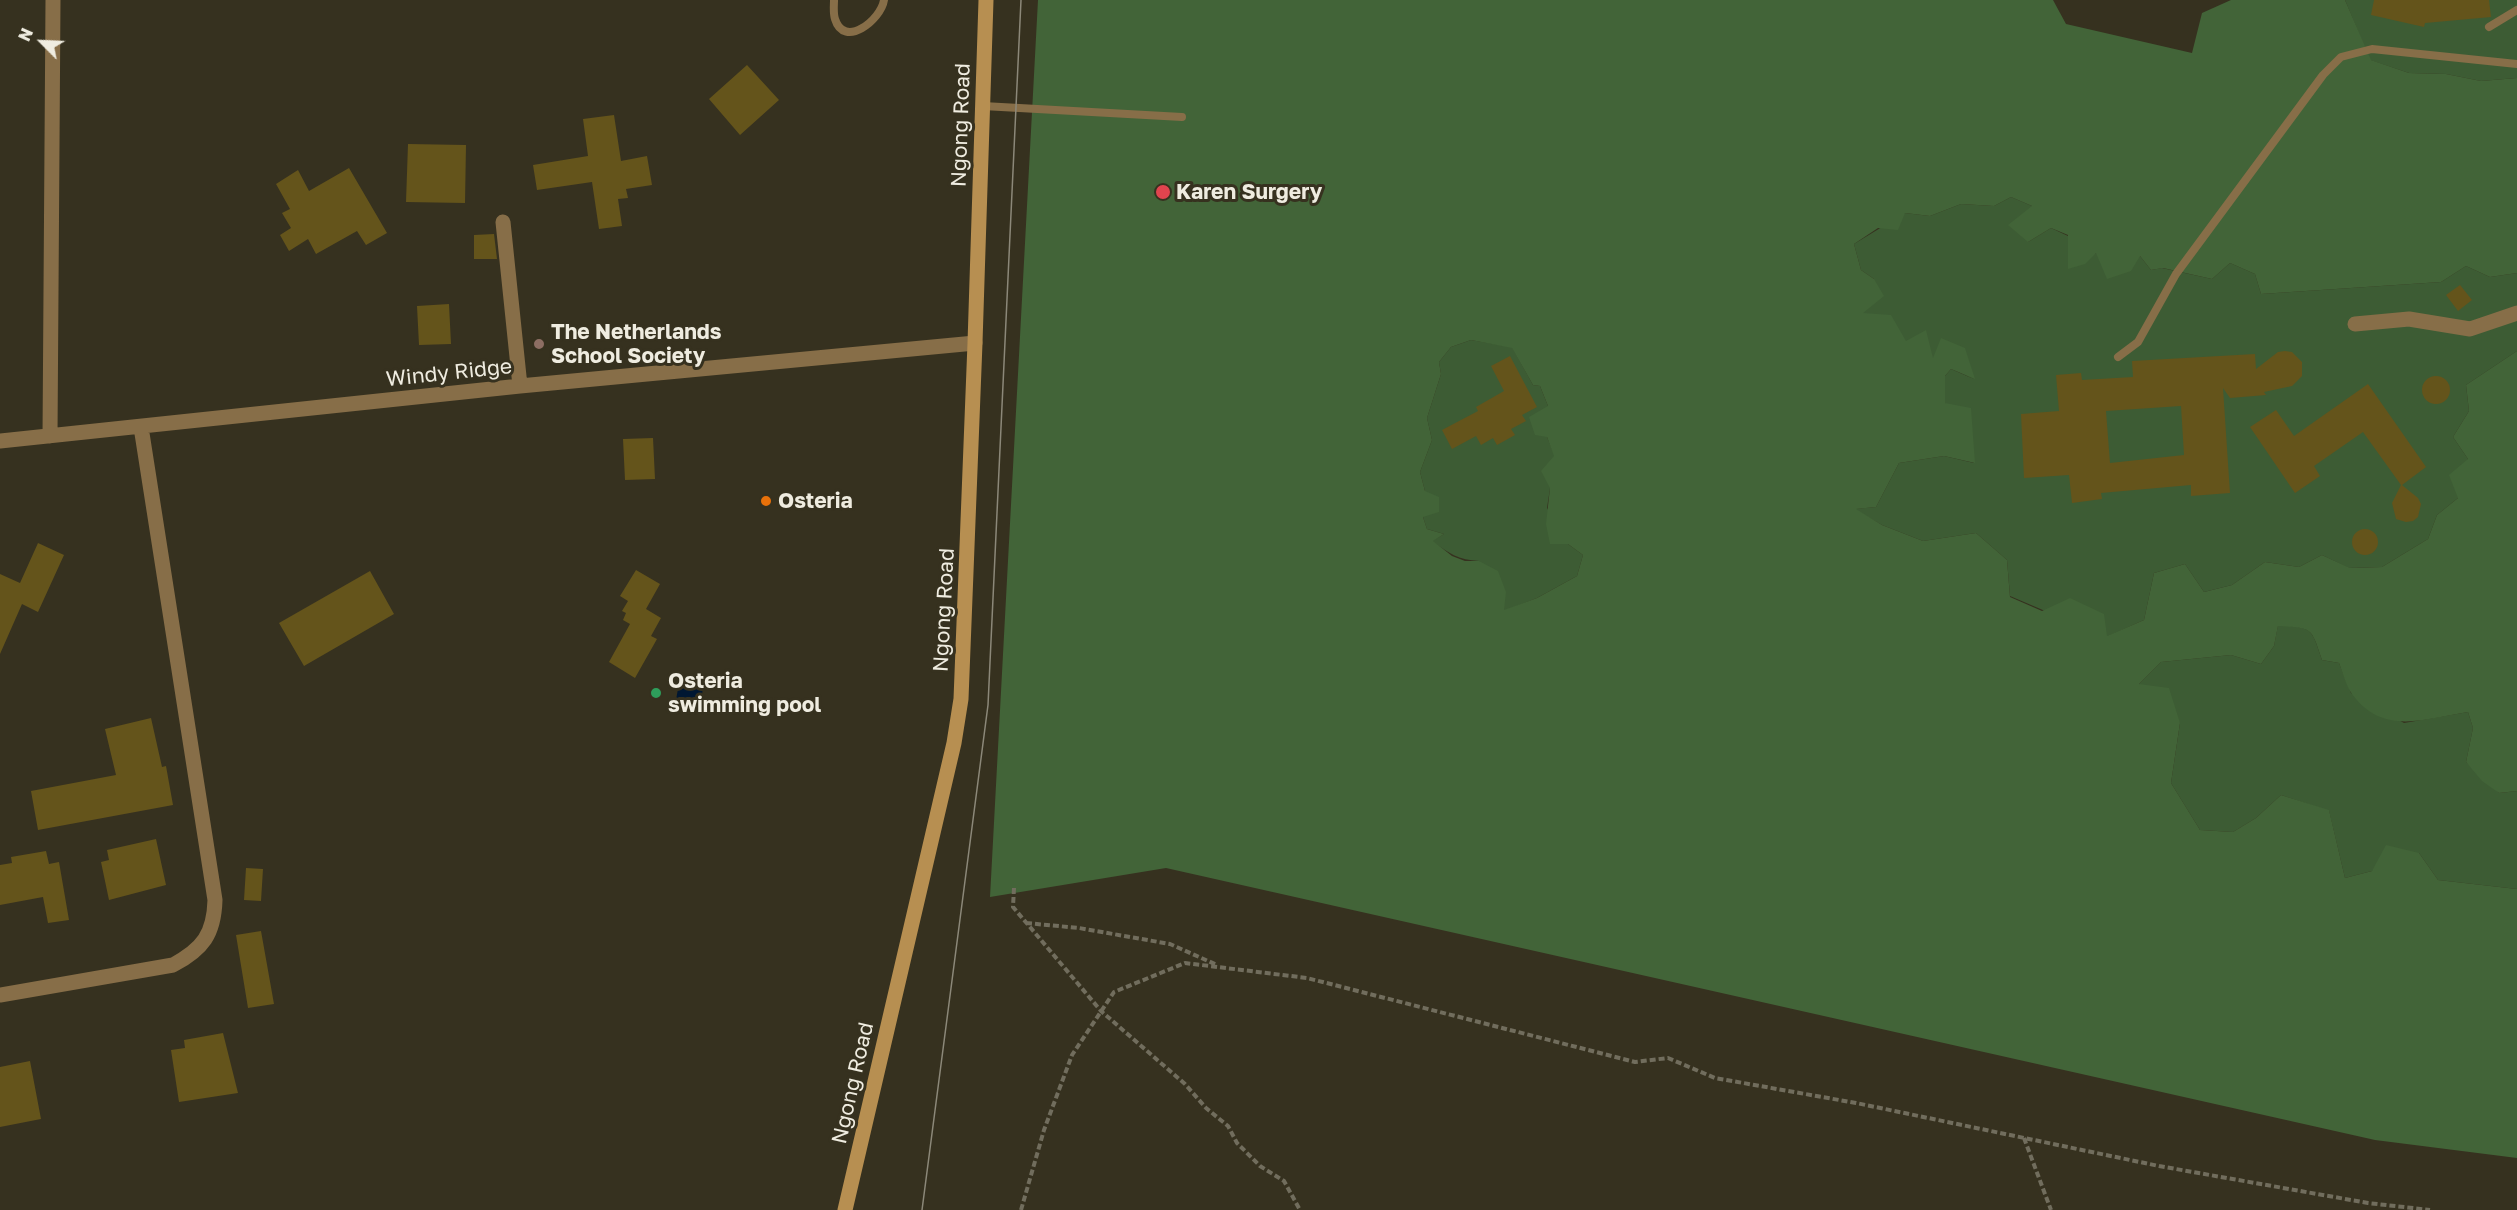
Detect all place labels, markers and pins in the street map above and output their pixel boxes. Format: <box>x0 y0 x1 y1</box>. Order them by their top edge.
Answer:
place label: Karen Surgery <box>1176 179 1322 205</box>
marker: Karen Surgery <box>1154 183 1172 201</box>
place label: The Netherlands School Society <box>551 319 722 369</box>
marker: The Netherlands School Society <box>532 337 546 351</box>
place label: Osteria <box>778 488 853 514</box>
marker: Osteria <box>759 494 773 508</box>
place label: Osteria swimming pool <box>668 668 821 718</box>
marker: Osteria swimming pool <box>649 686 663 700</box>

